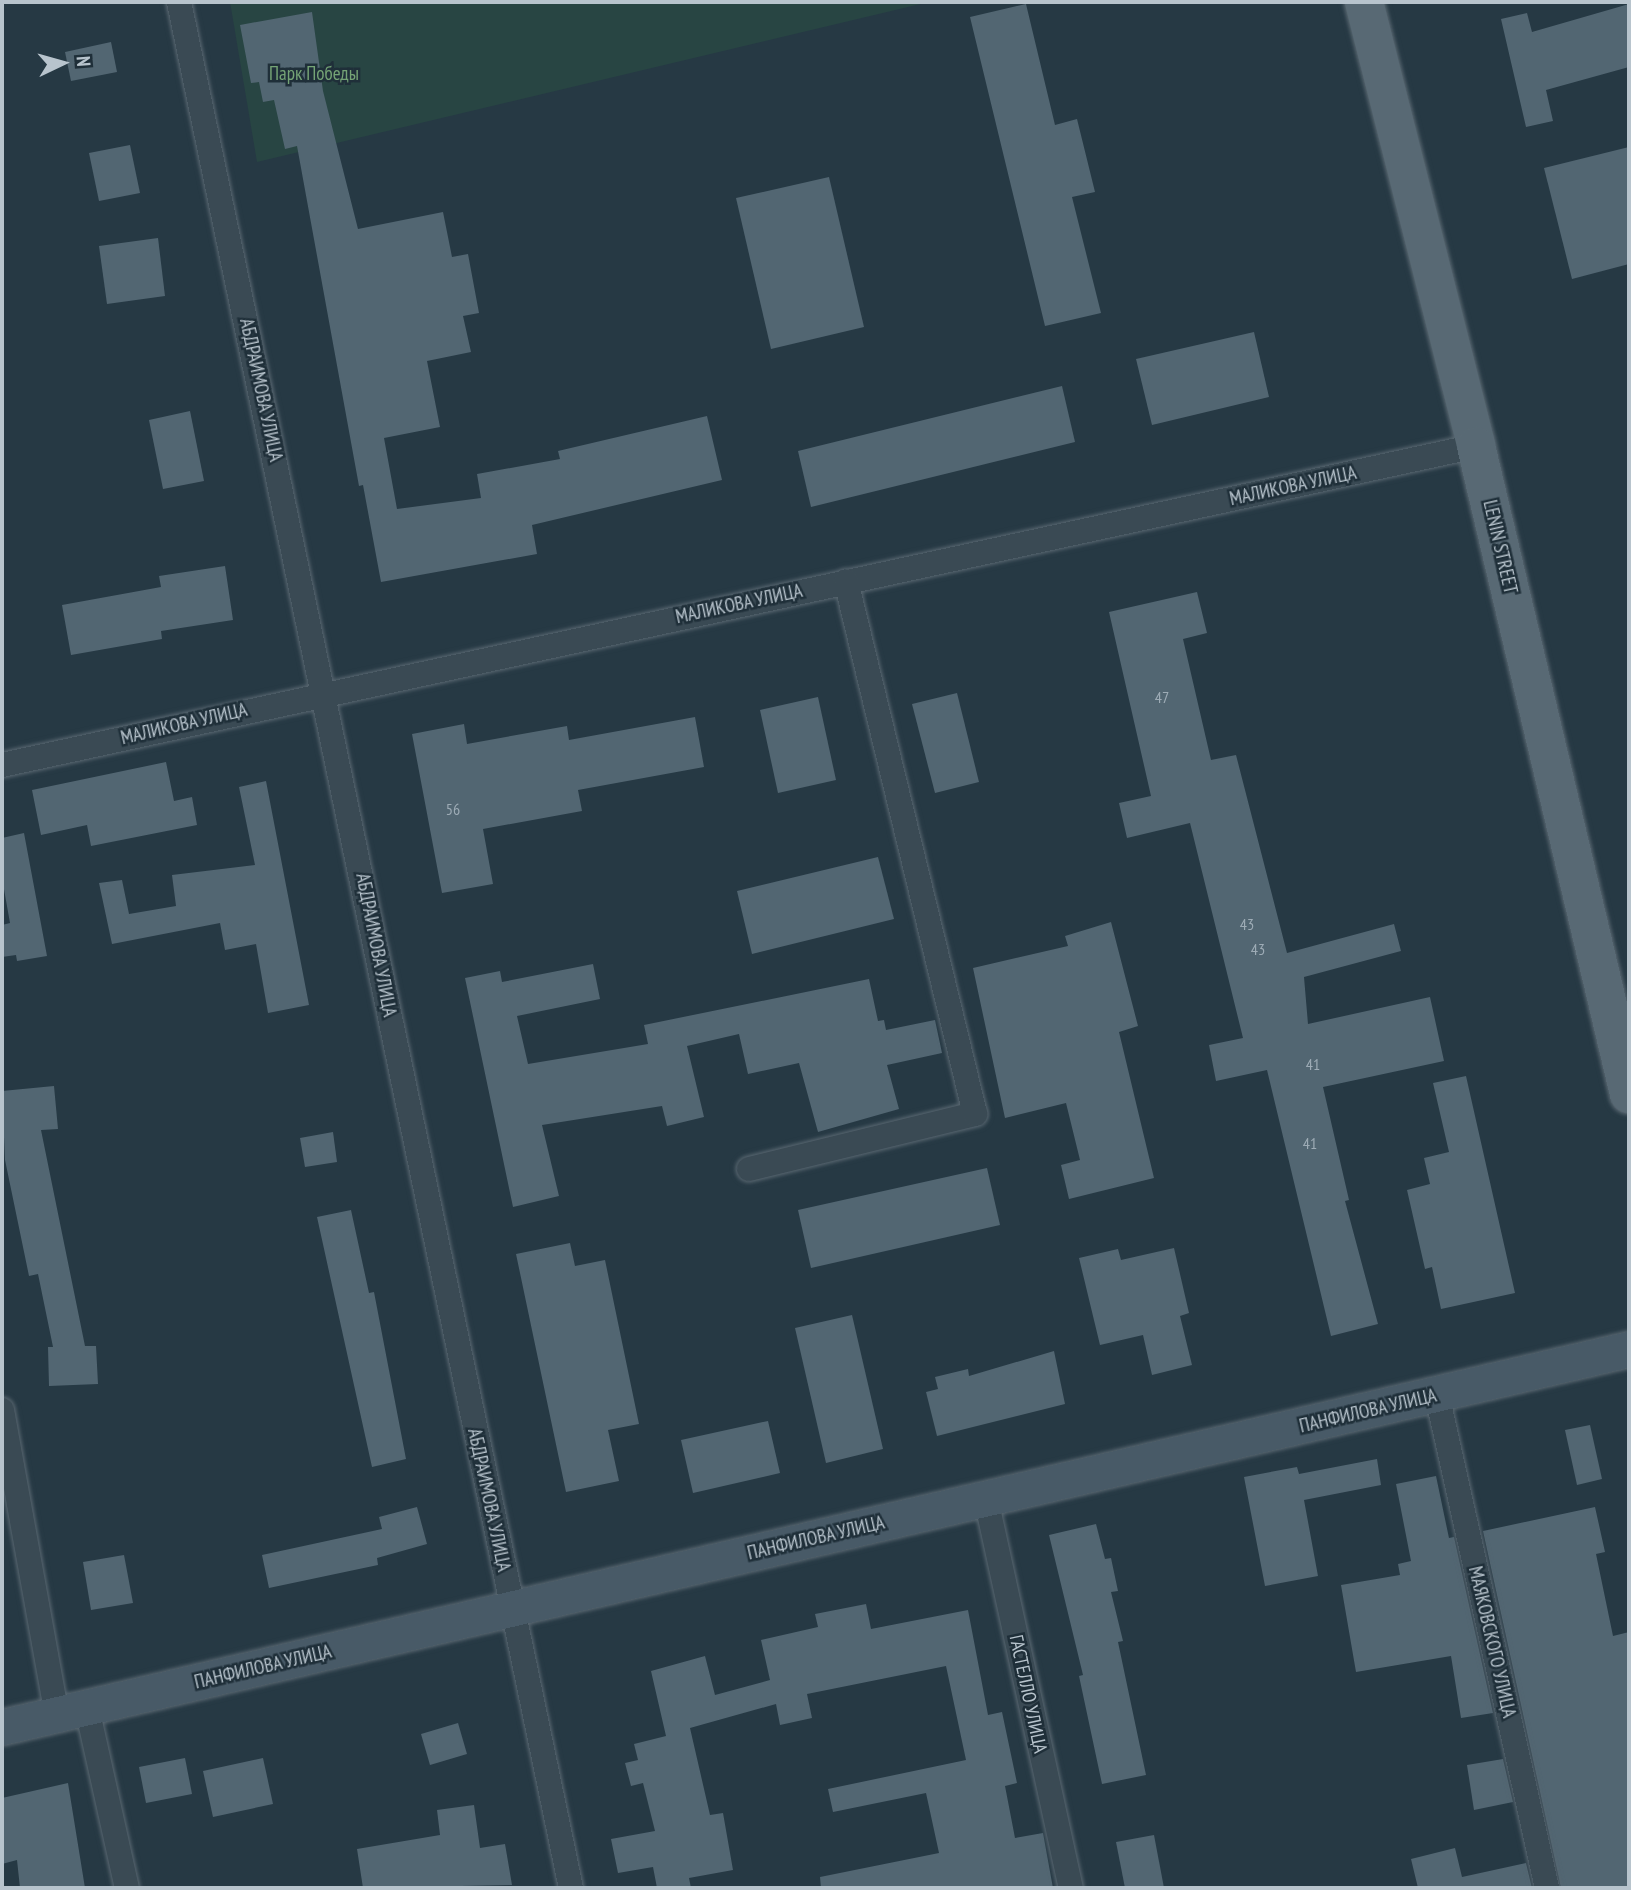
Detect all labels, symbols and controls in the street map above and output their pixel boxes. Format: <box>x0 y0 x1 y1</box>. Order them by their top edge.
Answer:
north arrow <box>28 28 98 98</box>
text: N <box>72 55 96 67</box>
park label: Парк Победы <box>269 63 359 85</box>
street label: АБДРАИМОВА УЛИЦА <box>235 316 287 464</box>
street label: МАЛИКОВА УЛИЦА <box>1227 461 1359 511</box>
street label: LENIN STREET <box>1478 498 1522 596</box>
street label: МАЛИКОВА УЛИЦА <box>673 579 805 629</box>
house number: 47 <box>1155 687 1169 707</box>
street label: МАЛИКОВА УЛИЦА <box>118 698 250 750</box>
house number: 56 <box>446 799 460 819</box>
street label: АБДРАИМОВА УЛИЦА <box>351 871 401 1019</box>
house number: 43 <box>1240 914 1254 934</box>
house number: 43 <box>1251 939 1265 959</box>
house number: 41 <box>1306 1054 1320 1074</box>
house number: 41 <box>1303 1133 1317 1153</box>
street label: ПАНФИЛОВА УЛИЦА <box>1297 1384 1439 1438</box>
street label: АБДРАИМОВА УЛИЦА <box>463 1426 515 1574</box>
street label: ПАНФИЛОВА УЛИЦА <box>745 1511 887 1565</box>
street label: МАЯКОВСКОГО УЛИЦА <box>1463 1564 1521 1720</box>
street label: ГАСТЕЛЛО УЛИЦА <box>1004 1633 1052 1755</box>
street label: ПАНФИЛОВА УЛИЦА <box>192 1640 334 1694</box>

